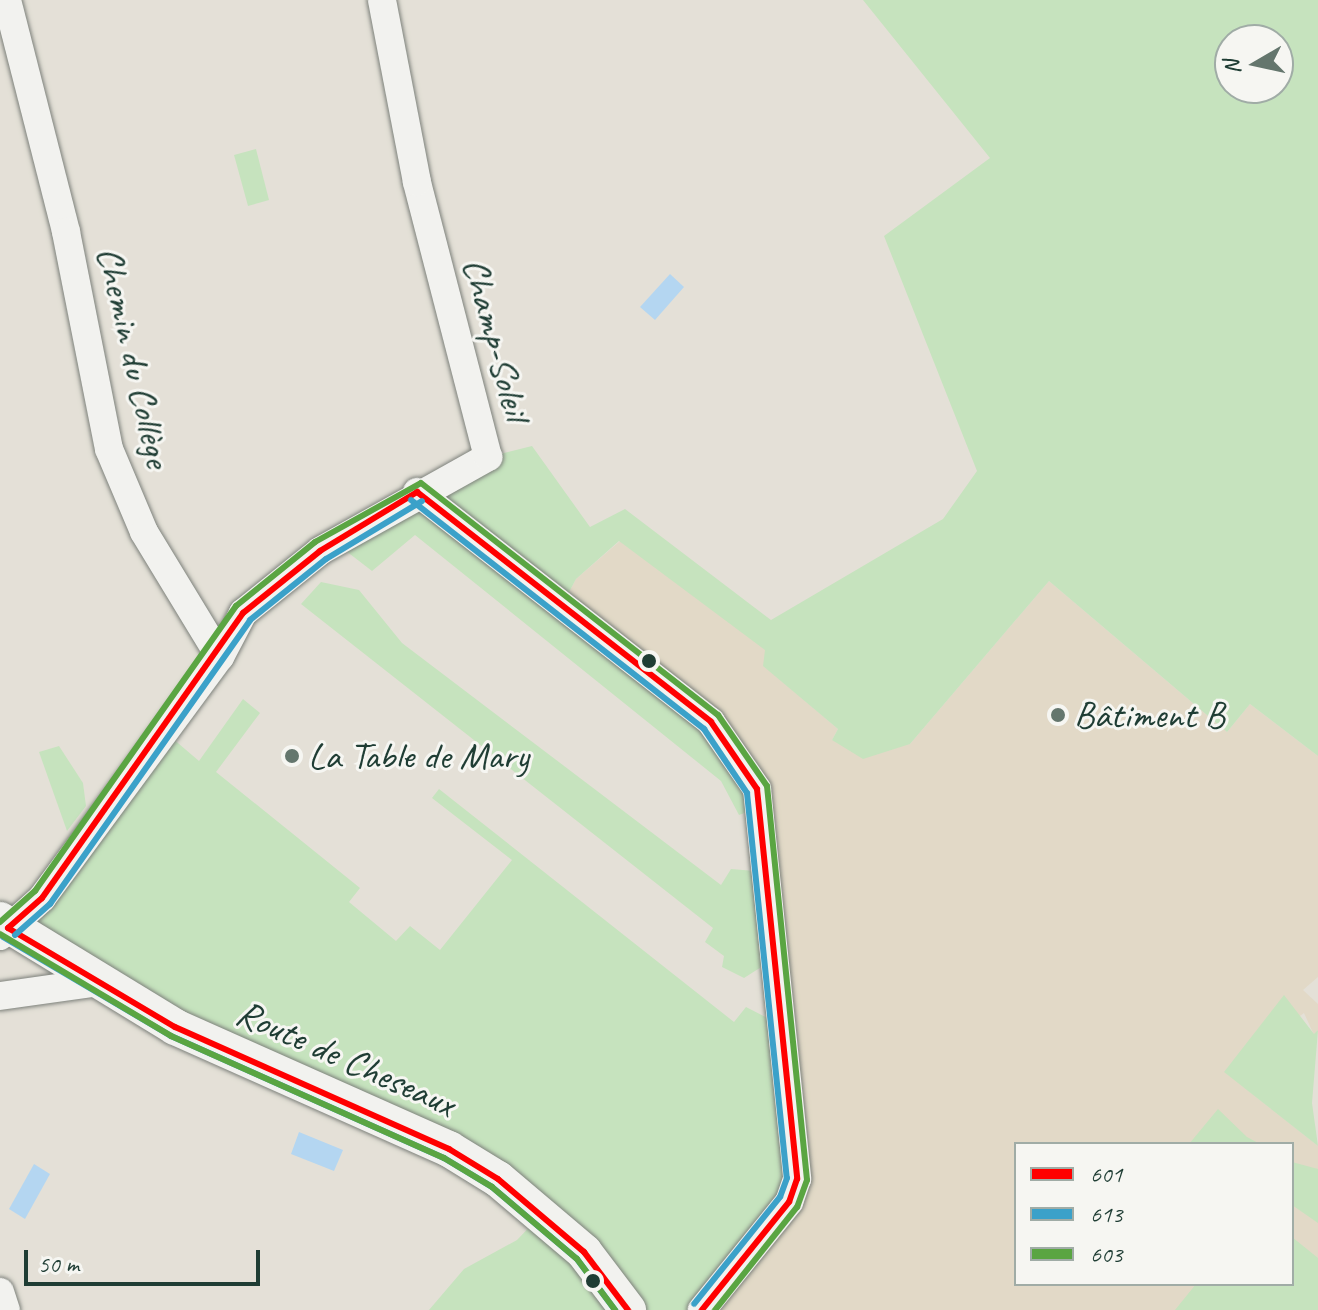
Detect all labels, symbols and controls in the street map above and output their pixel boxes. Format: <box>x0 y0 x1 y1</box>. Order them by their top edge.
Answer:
north arrow <box>1214 24 1294 104</box>
text: N <box>1217 59 1247 76</box>
street label: Chemin du Collège <box>87 242 181 472</box>
street label: Champ-Soleil <box>452 253 540 425</box>
unlabelled marker <box>641 653 657 669</box>
place label: Bâtiment B <box>1074 692 1224 738</box>
marker: Bâtiment B <box>1049 706 1067 724</box>
place label: La Table de Mary <box>308 733 532 779</box>
marker: La Table de Mary <box>283 747 301 765</box>
street label: Route de Cheseaux <box>230 990 462 1126</box>
legend <box>1014 1142 1294 1286</box>
text: 601 <box>1090 1159 1122 1189</box>
text: 613 <box>1090 1199 1122 1229</box>
scale bar <box>28 1234 264 1284</box>
text: 603 <box>1090 1239 1122 1269</box>
text: 50 m <box>38 1249 79 1279</box>
unlabelled marker <box>585 1273 601 1289</box>

